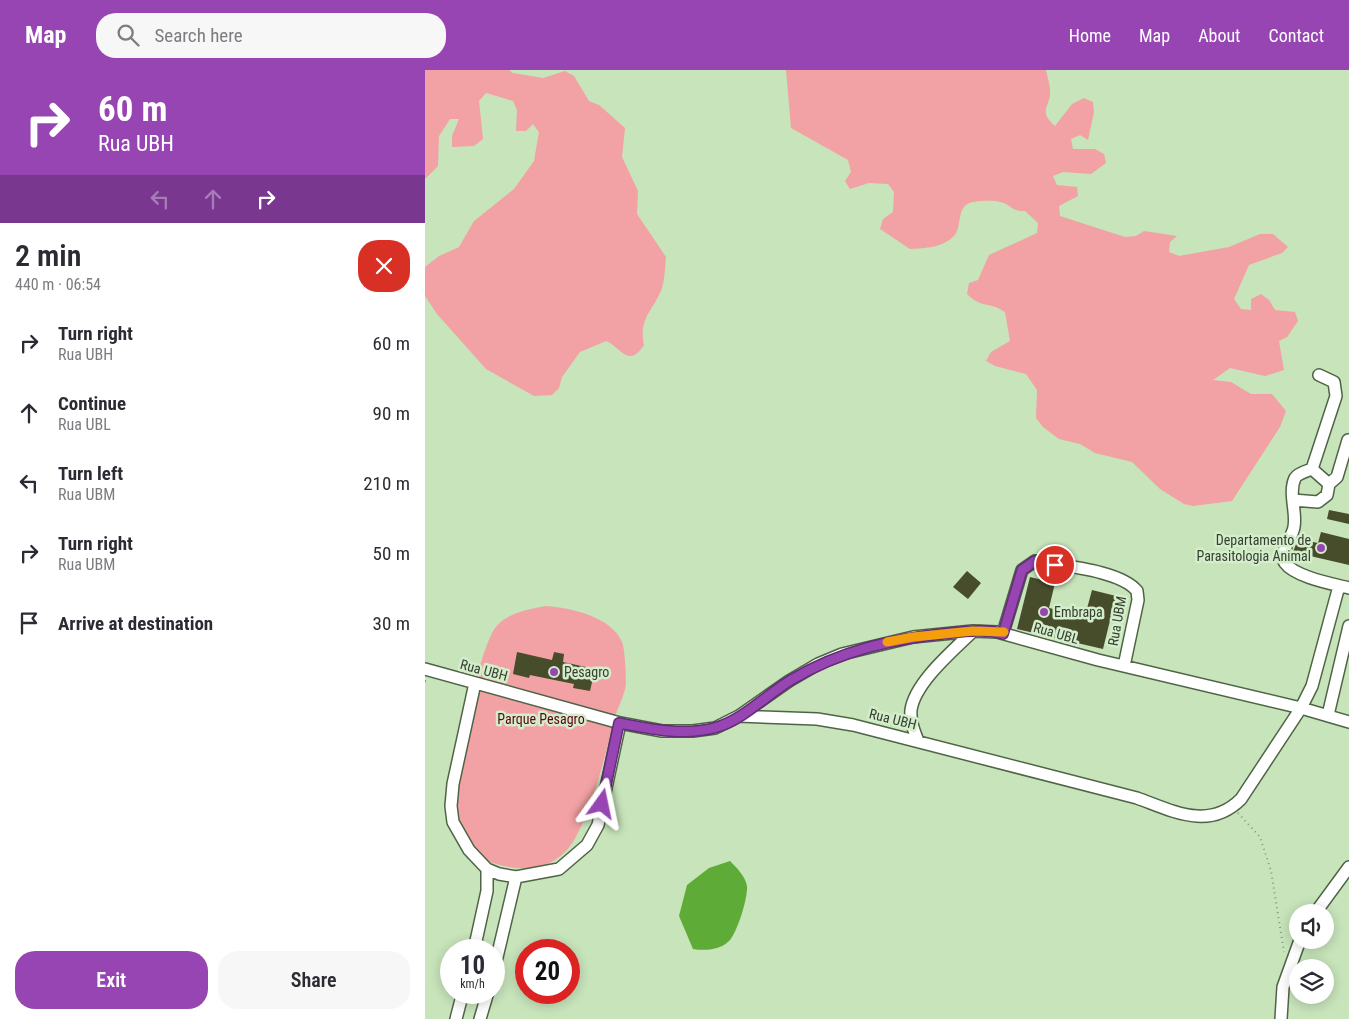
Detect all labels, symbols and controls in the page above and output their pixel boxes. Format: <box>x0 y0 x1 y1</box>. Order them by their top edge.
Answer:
search box <box>96 13 446 58</box>
text: Map <box>25 21 66 49</box>
icon: search <box>114 21 142 49</box>
text: Search here <box>154 24 243 47</box>
text: Home <box>1069 25 1111 46</box>
text: Map <box>1139 25 1170 46</box>
text: About <box>1198 25 1240 46</box>
text: Contact <box>1268 25 1324 46</box>
text: 60 m <box>98 89 167 130</box>
icon: right <box>15 90 80 155</box>
text: Rua UBH <box>98 131 174 156</box>
icon: left <box>146 185 174 213</box>
icon: ahead <box>199 185 227 213</box>
icon: right <box>252 185 280 213</box>
text: 2 min <box>15 238 81 273</box>
button: close <box>358 240 410 292</box>
text: 440 m · 06:54 <box>15 275 101 294</box>
text: Turn right <box>58 322 133 345</box>
icon: right <box>15 329 43 357</box>
text: 60 m <box>373 332 410 355</box>
text: Rua UBH <box>58 345 113 364</box>
text: Continue <box>58 392 126 415</box>
icon: ahead <box>15 399 43 427</box>
text: 90 m <box>373 402 410 425</box>
text: Rua UBL <box>58 415 111 434</box>
text: Turn left <box>58 462 123 485</box>
icon: left <box>15 469 43 497</box>
text: 210 m <box>363 472 410 495</box>
text: Rua UBM <box>58 485 115 504</box>
text: Turn right <box>58 532 133 555</box>
place label: Departamento de Parasitologia Animal <box>1196 532 1311 564</box>
icon: right <box>15 539 43 567</box>
text: 50 m <box>373 542 410 565</box>
marker: Departamento de Parasitologia Animal <box>1315 542 1327 554</box>
pin <box>1034 544 1076 586</box>
icon: arrive <box>1041 551 1069 579</box>
text: Rua UBM <box>58 555 115 574</box>
street label: Rua UBM <box>1105 595 1129 647</box>
place label: Embrapa <box>1054 604 1103 620</box>
marker: Embrapa <box>1038 606 1050 618</box>
icon: arrive <box>15 609 43 637</box>
text: Arrive at destination <box>58 612 213 635</box>
text: 30 m <box>373 612 410 635</box>
street label: Rua UBL <box>1032 619 1081 647</box>
street label: Rua UBH <box>459 656 509 684</box>
place label: Pesagro <box>564 664 609 680</box>
marker: Pesagro <box>548 666 560 678</box>
street label: Rua UBH <box>868 705 918 733</box>
park label: Parque Pesagro <box>497 711 585 727</box>
position arrow <box>575 777 627 829</box>
map controls <box>1289 904 1334 1004</box>
button: sound <box>1289 904 1334 949</box>
speed limit sign: 20 <box>515 939 580 1004</box>
button: Exit <box>15 951 208 1009</box>
button: Share <box>218 951 410 1009</box>
text: 10 <box>460 951 485 980</box>
button: layers <box>1289 959 1334 1004</box>
text: km/h <box>460 977 485 991</box>

